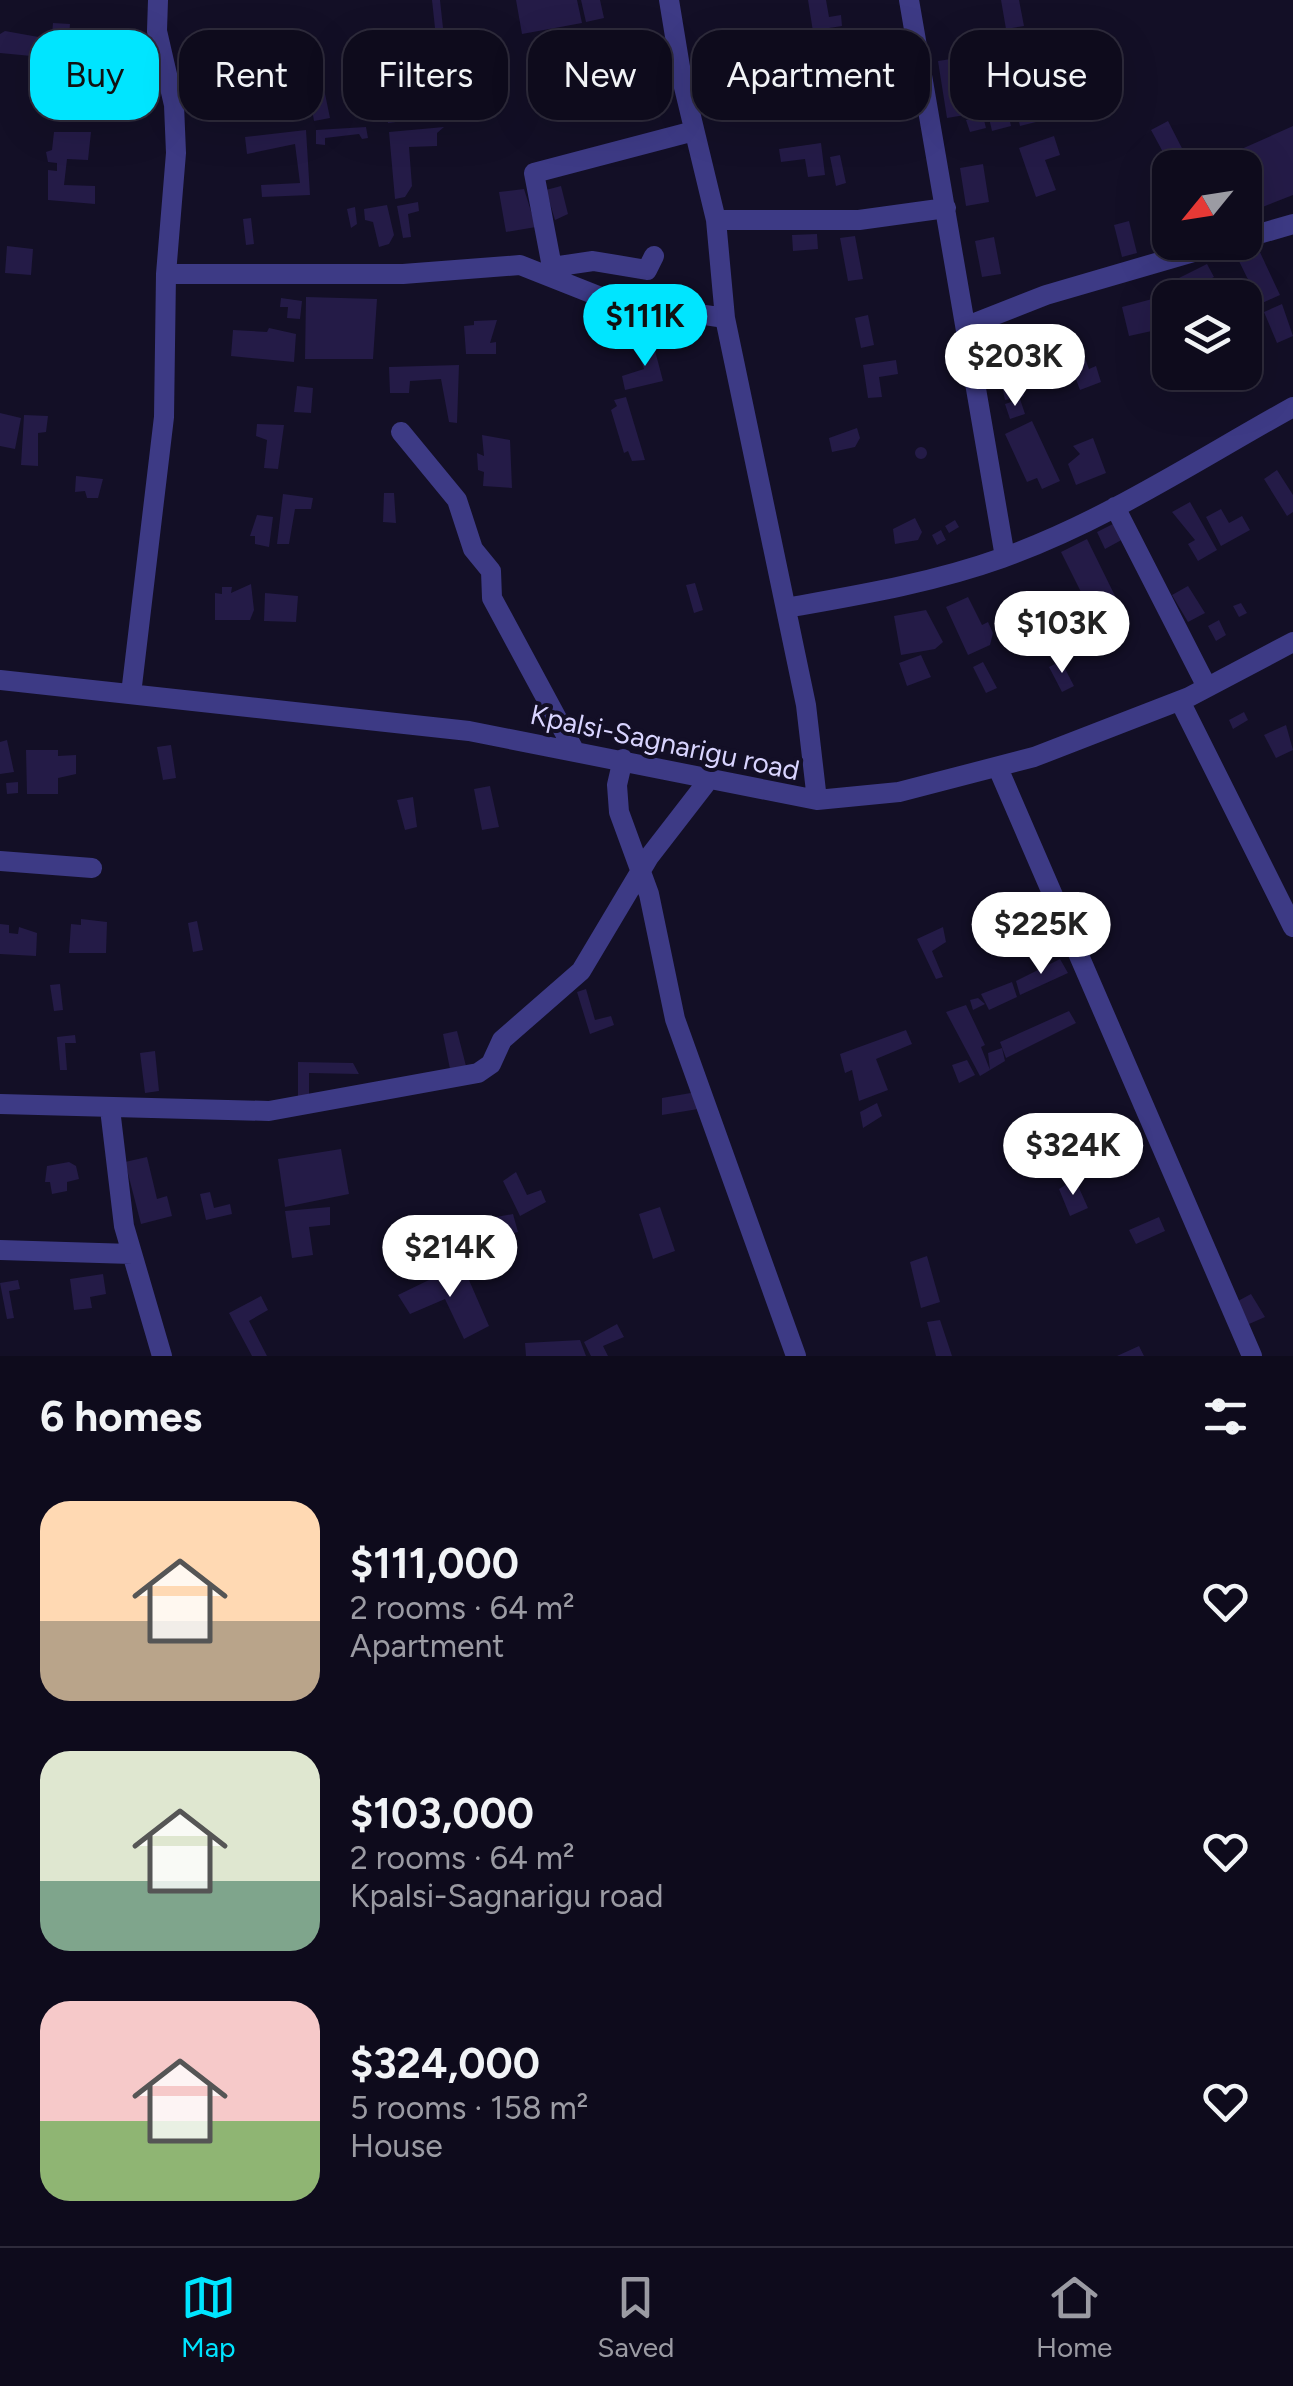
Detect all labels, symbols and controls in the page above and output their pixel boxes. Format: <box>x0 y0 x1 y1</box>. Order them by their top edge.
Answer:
chip: Buy <box>30 30 159 120</box>
chip: Rent <box>179 30 323 120</box>
chip: Filters <box>343 30 508 120</box>
chip: New <box>528 30 672 120</box>
chip: Apartment <box>692 30 930 120</box>
chip: House <box>950 30 1122 120</box>
north arrow <box>1152 150 1262 260</box>
map controls <box>1152 150 1262 390</box>
button: layers <box>1152 280 1262 390</box>
pin: $111K <box>575 284 715 369</box>
text: $111K <box>605 297 685 335</box>
pin: $203K <box>945 324 1085 409</box>
text: $203K <box>967 337 1063 375</box>
pin: $103K <box>992 591 1132 676</box>
text: $103K <box>1016 604 1108 642</box>
street label: Kpalsi-Sagnarigu road <box>527 697 803 787</box>
pin: $225K <box>971 892 1111 977</box>
text: $225K <box>994 905 1088 943</box>
pin: $324K <box>1003 1113 1143 1198</box>
text: $324K <box>1025 1126 1121 1164</box>
pin: $214K <box>380 1215 520 1300</box>
text: $214K <box>404 1228 496 1266</box>
icon: filters <box>1198 1389 1253 1444</box>
text: 6 homes <box>40 1391 202 1442</box>
text: $111,000 <box>350 1538 519 1589</box>
icon: home <box>120 1541 240 1661</box>
icon: heart <box>1198 1574 1253 1629</box>
text: 2 rooms · 64 m² <box>350 1589 574 1627</box>
text: Apartment <box>350 1627 504 1665</box>
text: $103,000 <box>350 1788 534 1839</box>
icon: home <box>120 1791 240 1911</box>
icon: heart <box>1198 1824 1253 1879</box>
text: 2 rooms · 64 m² <box>350 1839 574 1877</box>
text: Kpalsi-Sagnarigu road <box>350 1877 664 1915</box>
text: $324,000 <box>350 2038 540 2089</box>
icon: home <box>120 2041 240 2161</box>
icon: heart <box>1198 2074 1253 2129</box>
text: 5 rooms · 158 m² <box>350 2089 588 2127</box>
text: House <box>350 2127 443 2165</box>
tab: Map <box>181 2270 236 2364</box>
tab: Saved <box>597 2270 674 2364</box>
tab: Home <box>1036 2270 1112 2364</box>

